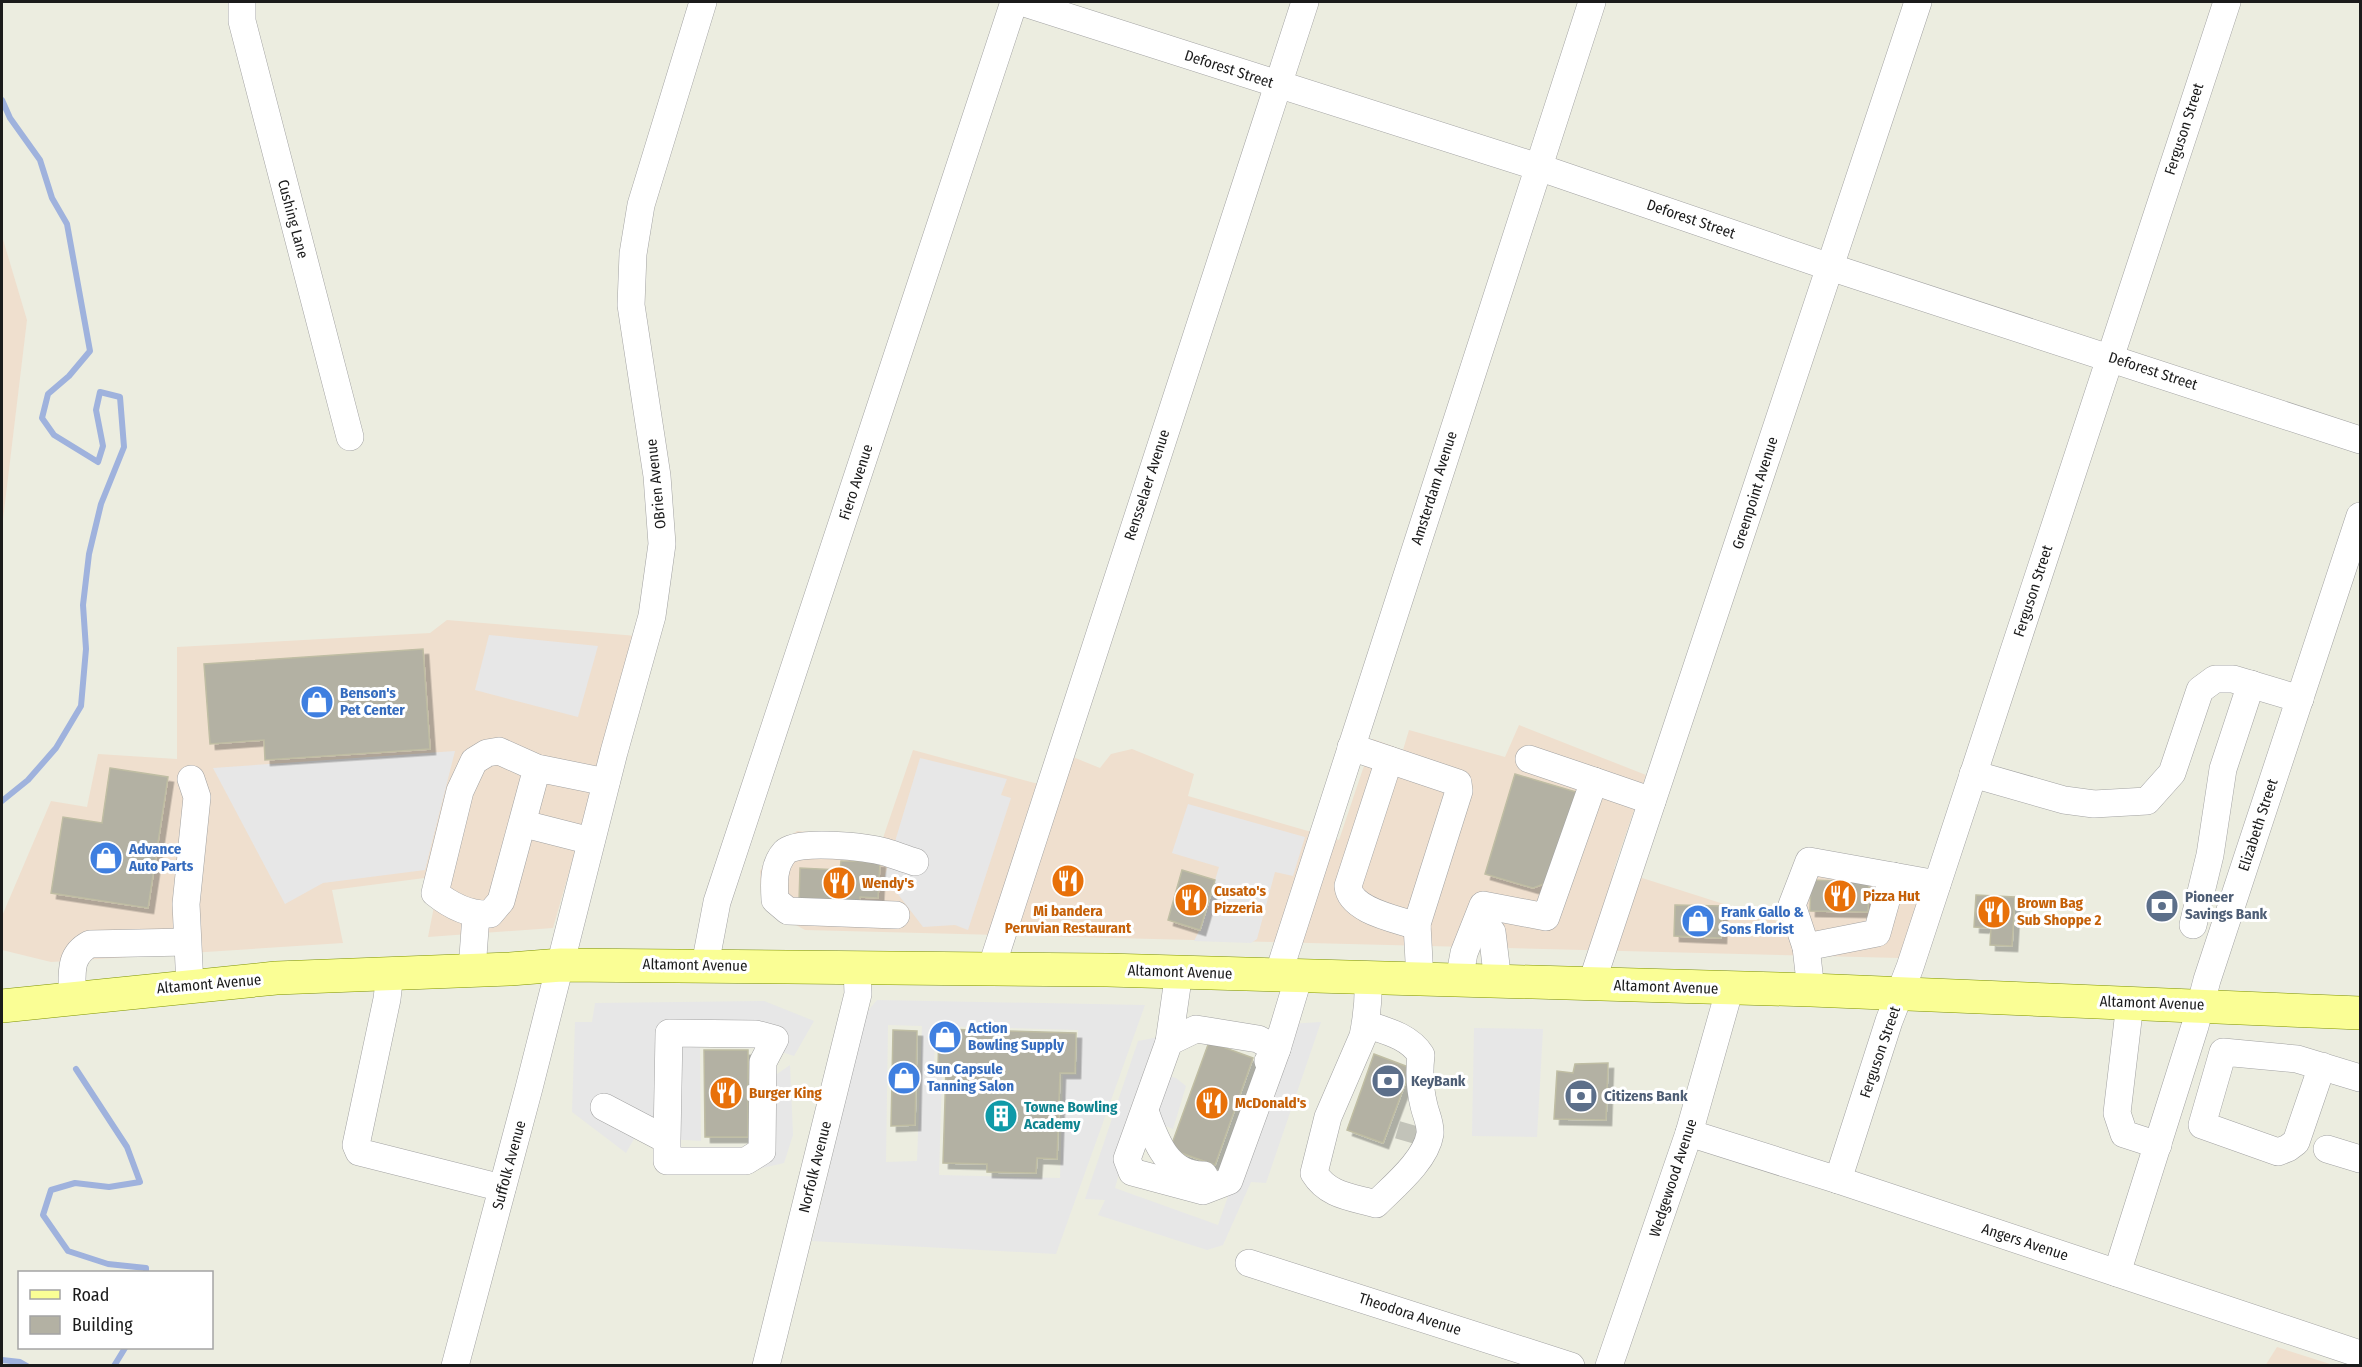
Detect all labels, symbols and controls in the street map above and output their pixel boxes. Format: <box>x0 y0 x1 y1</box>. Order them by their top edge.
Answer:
street label: Deforest Street <box>1182 46 1276 92</box>
street label: Ferguson Street <box>2161 81 2207 177</box>
street label: Cushing Lane <box>274 178 312 260</box>
street label: Deforest Street <box>1644 195 1738 243</box>
street label: Deforest Street <box>2106 348 2200 394</box>
street label: Rensselaer Avenue <box>1121 427 1173 543</box>
street label: Amsterdam Avenue <box>1407 429 1461 547</box>
street label: Greenpoint Avenue <box>1728 434 1782 552</box>
street label: OBrien Avenue <box>642 438 670 530</box>
street label: Fiero Avenue <box>835 442 877 522</box>
street label: Ferguson Street <box>2010 543 2056 639</box>
shop icon: Benson's Pet Center <box>299 684 335 720</box>
place label: Benson's Pet Center <box>340 684 405 719</box>
street label: Elizabeth Street <box>2235 776 2281 874</box>
shop icon: Advance Auto Parts <box>88 840 124 876</box>
place label: Advance Auto Parts <box>128 840 194 875</box>
restaurant icon: Mi bandera Peruvian Restaurant <box>1050 863 1086 899</box>
restaurant icon: Wendy's <box>821 865 857 901</box>
place label: Wendy's <box>862 874 914 892</box>
restaurant icon: Pizza Hut <box>1822 878 1858 914</box>
restaurant icon: Cusato's Pizzeria <box>1173 882 1209 918</box>
place label: Cusato's Pizzeria <box>1214 882 1266 917</box>
place label: Pizza Hut <box>1863 887 1921 905</box>
bank icon: Pioneer Savings Bank <box>2144 888 2180 924</box>
place label: Pioneer Savings Bank <box>2185 888 2268 923</box>
restaurant icon: Brown Bag Sub Shoppe 2 <box>1976 894 2012 930</box>
place label: Brown Bag Sub Shoppe 2 <box>2017 894 2102 929</box>
place label: Mi bandera Peruvian Restaurant <box>1005 902 1132 937</box>
shop icon: Frank Gallo & Sons Florist <box>1680 903 1716 939</box>
place label: Frank Gallo & Sons Florist <box>1721 903 1805 938</box>
street label: Altamont Avenue <box>642 955 748 975</box>
street label: Altamont Avenue <box>1127 961 1233 983</box>
street label: Altamont Avenue <box>156 970 262 998</box>
street label: Altamont Avenue <box>1613 976 1719 998</box>
street label: Altamont Avenue <box>2099 992 2205 1014</box>
street label: Ferguson Street <box>1856 1004 1904 1100</box>
shop icon: Action Bowling Supply <box>927 1019 963 1055</box>
place label: Action Bowling Supply <box>967 1019 1065 1054</box>
shop icon: Sun Capsule Tanning Salon <box>886 1060 922 1096</box>
place label: Sun Capsule Tanning Salon <box>927 1060 1014 1095</box>
bank icon: KeyBank <box>1370 1063 1406 1099</box>
place label: KeyBank <box>1411 1072 1466 1090</box>
restaurant icon: Burger King <box>708 1075 744 1111</box>
bank icon: Citizens Bank <box>1563 1078 1599 1114</box>
place label: Burger King <box>749 1084 822 1102</box>
restaurant icon: McDonald's <box>1194 1085 1230 1121</box>
place label: Citizens Bank <box>1604 1087 1688 1105</box>
place label: McDonald's <box>1235 1094 1307 1112</box>
building icon: Towne Bowling Academy <box>983 1098 1019 1134</box>
place label: Towne Bowling Academy <box>1023 1098 1118 1133</box>
street label: Wedgewood Avenue <box>1645 1117 1701 1239</box>
street label: Suffolk Avenue <box>488 1118 530 1212</box>
street label: Norfolk Avenue <box>795 1119 835 1215</box>
street label: Angers Avenue <box>1979 1220 2071 1264</box>
legend <box>18 1271 213 1349</box>
text: Road <box>72 1284 109 1306</box>
street label: Theodora Avenue <box>1356 1289 1464 1339</box>
text: Building <box>72 1314 133 1336</box>

